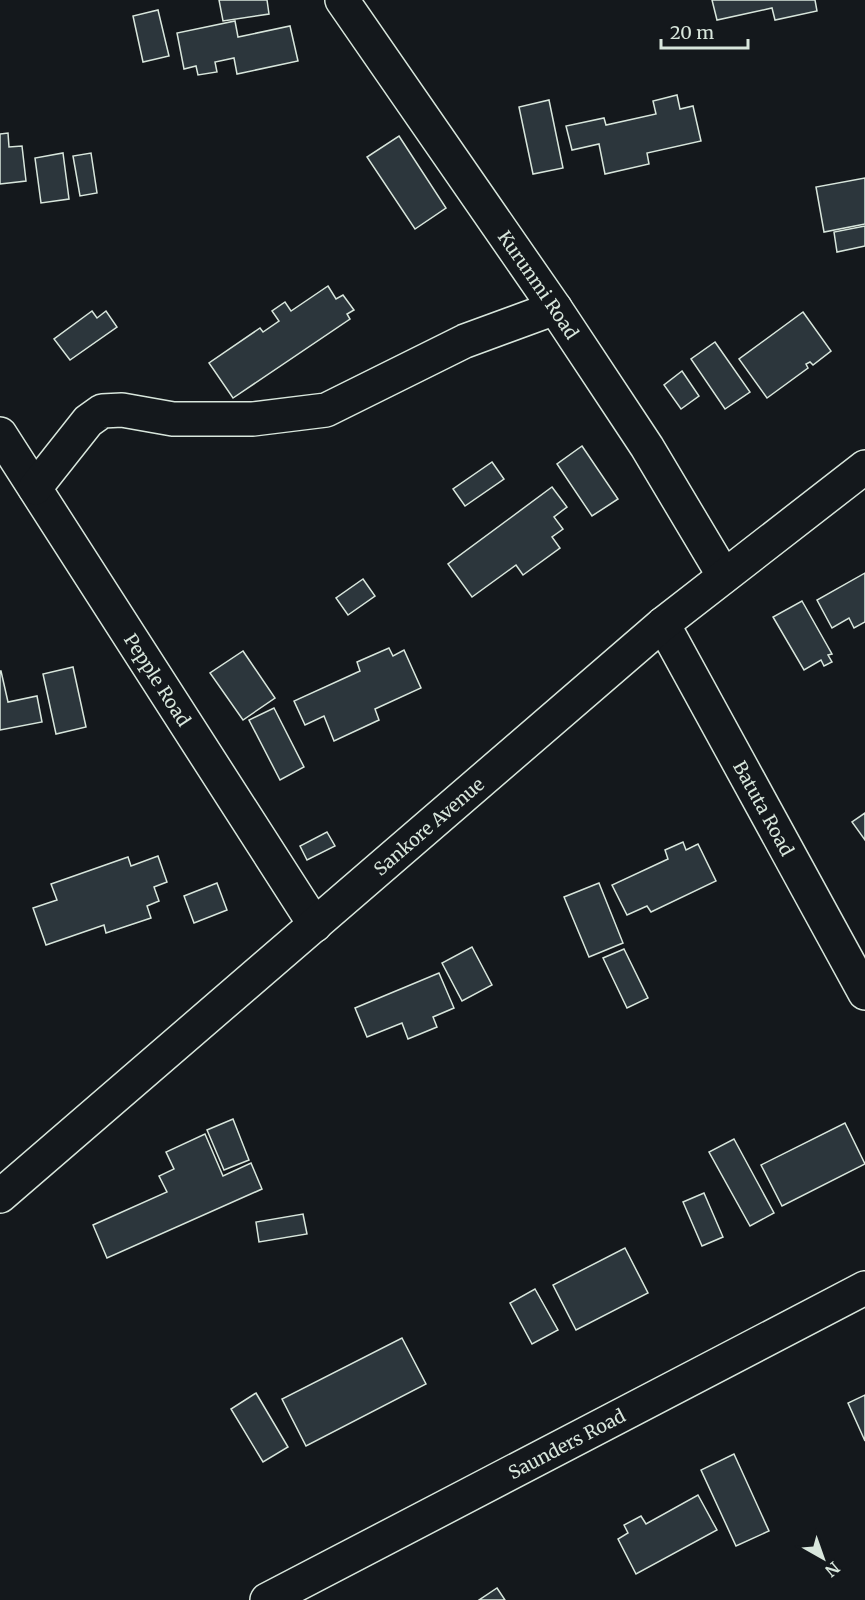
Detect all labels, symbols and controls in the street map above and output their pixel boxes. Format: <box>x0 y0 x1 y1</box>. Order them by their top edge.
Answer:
scale bar <box>661 12 748 50</box>
text: 20 m <box>670 21 714 44</box>
street label: Kurunmi Road <box>493 226 584 343</box>
street label: Pepple Road <box>119 629 196 731</box>
street label: Batuta Road <box>729 757 799 860</box>
street label: Sankore Avenue <box>369 772 489 880</box>
street label: Saunders Road <box>504 1404 629 1484</box>
north arrow <box>793 1528 853 1588</box>
text: N <box>821 1558 844 1581</box>

